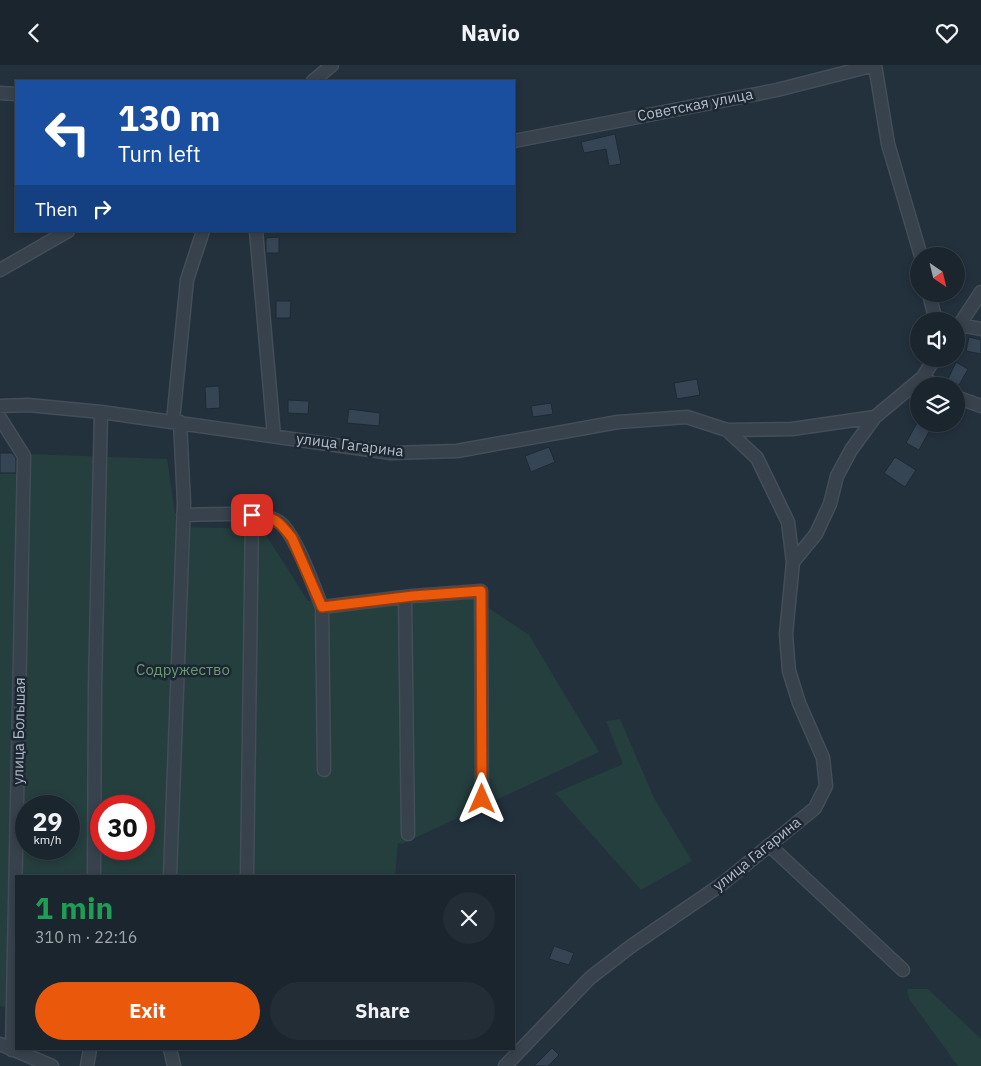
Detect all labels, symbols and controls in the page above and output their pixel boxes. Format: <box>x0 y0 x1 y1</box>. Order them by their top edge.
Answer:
text: Navio <box>461 18 520 47</box>
icon: back <box>20 19 48 47</box>
icon: heart <box>933 19 961 47</box>
street label: Советская улица <box>635 84 755 125</box>
text: 130 m <box>118 95 221 141</box>
icon: left <box>35 100 100 165</box>
text: Turn left <box>118 139 201 168</box>
icon: right <box>88 195 116 223</box>
text: Then <box>35 197 78 221</box>
north arrow <box>910 247 965 303</box>
map controls <box>910 247 965 432</box>
button: sound <box>910 312 965 367</box>
button: layers <box>910 377 965 432</box>
street label: улица Гагарина <box>295 428 405 461</box>
pin <box>231 494 273 536</box>
icon: arrive <box>238 501 266 529</box>
park label: Содружество <box>136 660 230 679</box>
street label: улица Большая <box>8 677 29 785</box>
position arrow <box>455 772 507 824</box>
speed limit sign: 30 <box>90 795 155 860</box>
text: 29 <box>32 805 63 838</box>
street label: улица Гагарина <box>709 812 805 895</box>
text: km/h <box>33 832 62 847</box>
text: 1 min <box>35 888 113 927</box>
button: close <box>443 892 495 944</box>
text: 310 m · 22:16 <box>35 927 137 947</box>
button: Exit <box>35 982 260 1040</box>
button: Share <box>270 982 495 1040</box>

